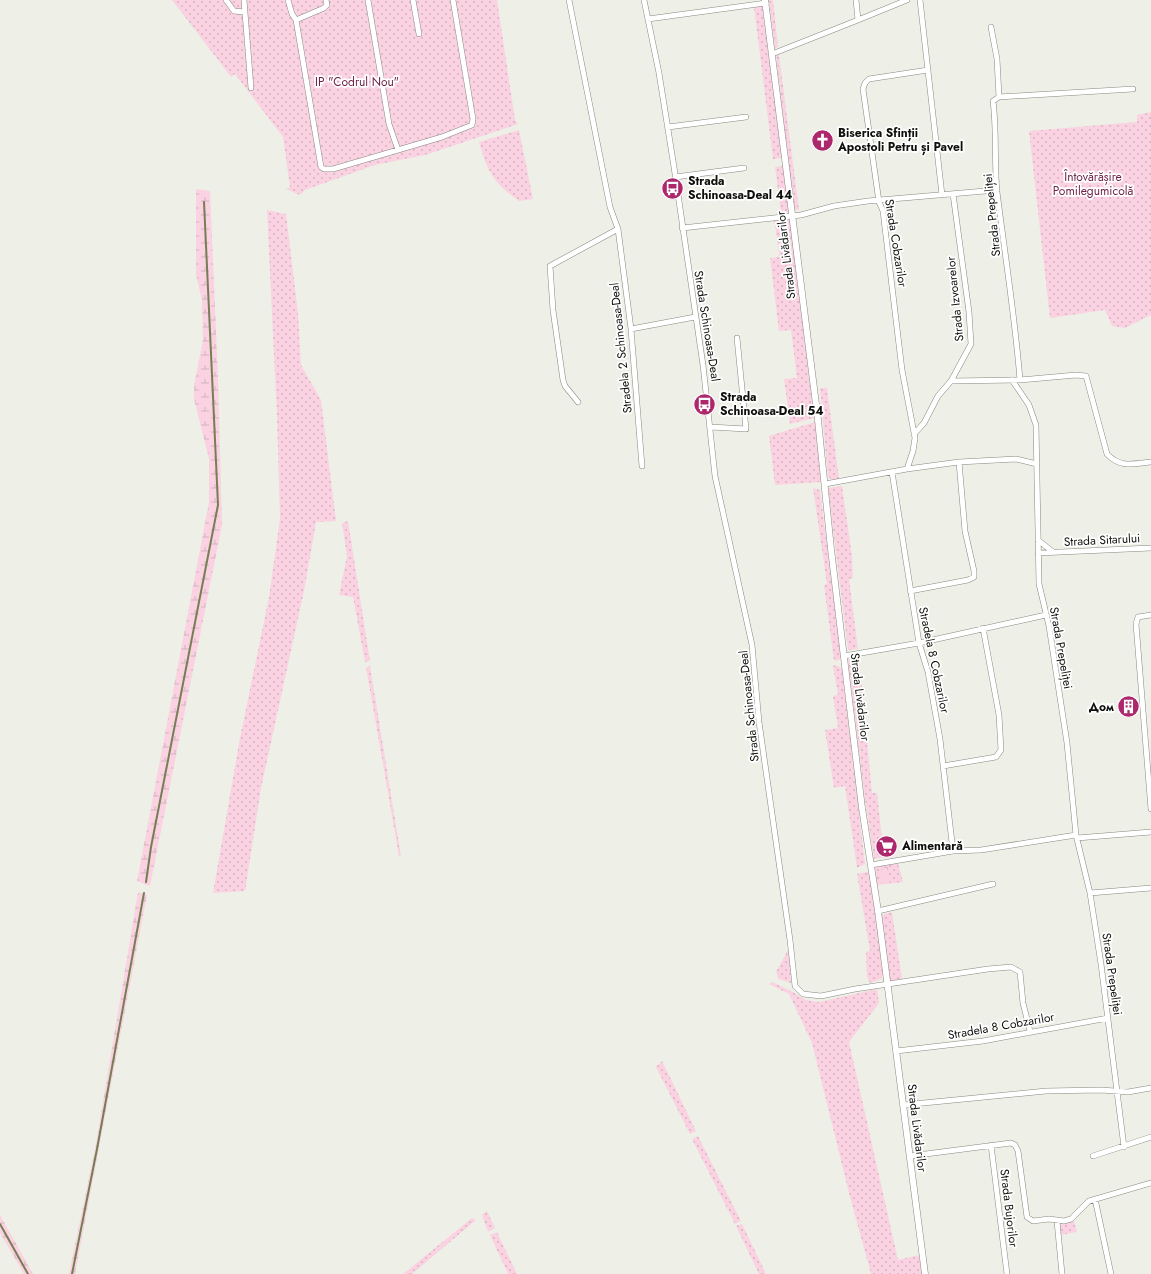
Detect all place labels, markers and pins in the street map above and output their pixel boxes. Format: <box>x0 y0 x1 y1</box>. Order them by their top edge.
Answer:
place label: Biserica Sfinții Apostoli Petru și Pavel <box>837 124 963 156</box>
church icon: Biserica Sfinții Apostoli Petru și Pavel <box>809 127 835 153</box>
place label: Strada Schinoasa-Deal 44 <box>688 172 792 204</box>
bus stop icon: Strada Schinoasa-Deal 44 <box>659 175 685 201</box>
place label: Strada Schinoasa-Deal 54 <box>720 388 824 420</box>
bus stop icon: Strada Schinoasa-Deal 54 <box>691 391 717 417</box>
building icon: Дом <box>1116 694 1142 720</box>
place label: Дом <box>1088 698 1114 716</box>
supermarket icon: Alimentară <box>873 833 899 859</box>
place label: Alimentară <box>901 837 963 855</box>

